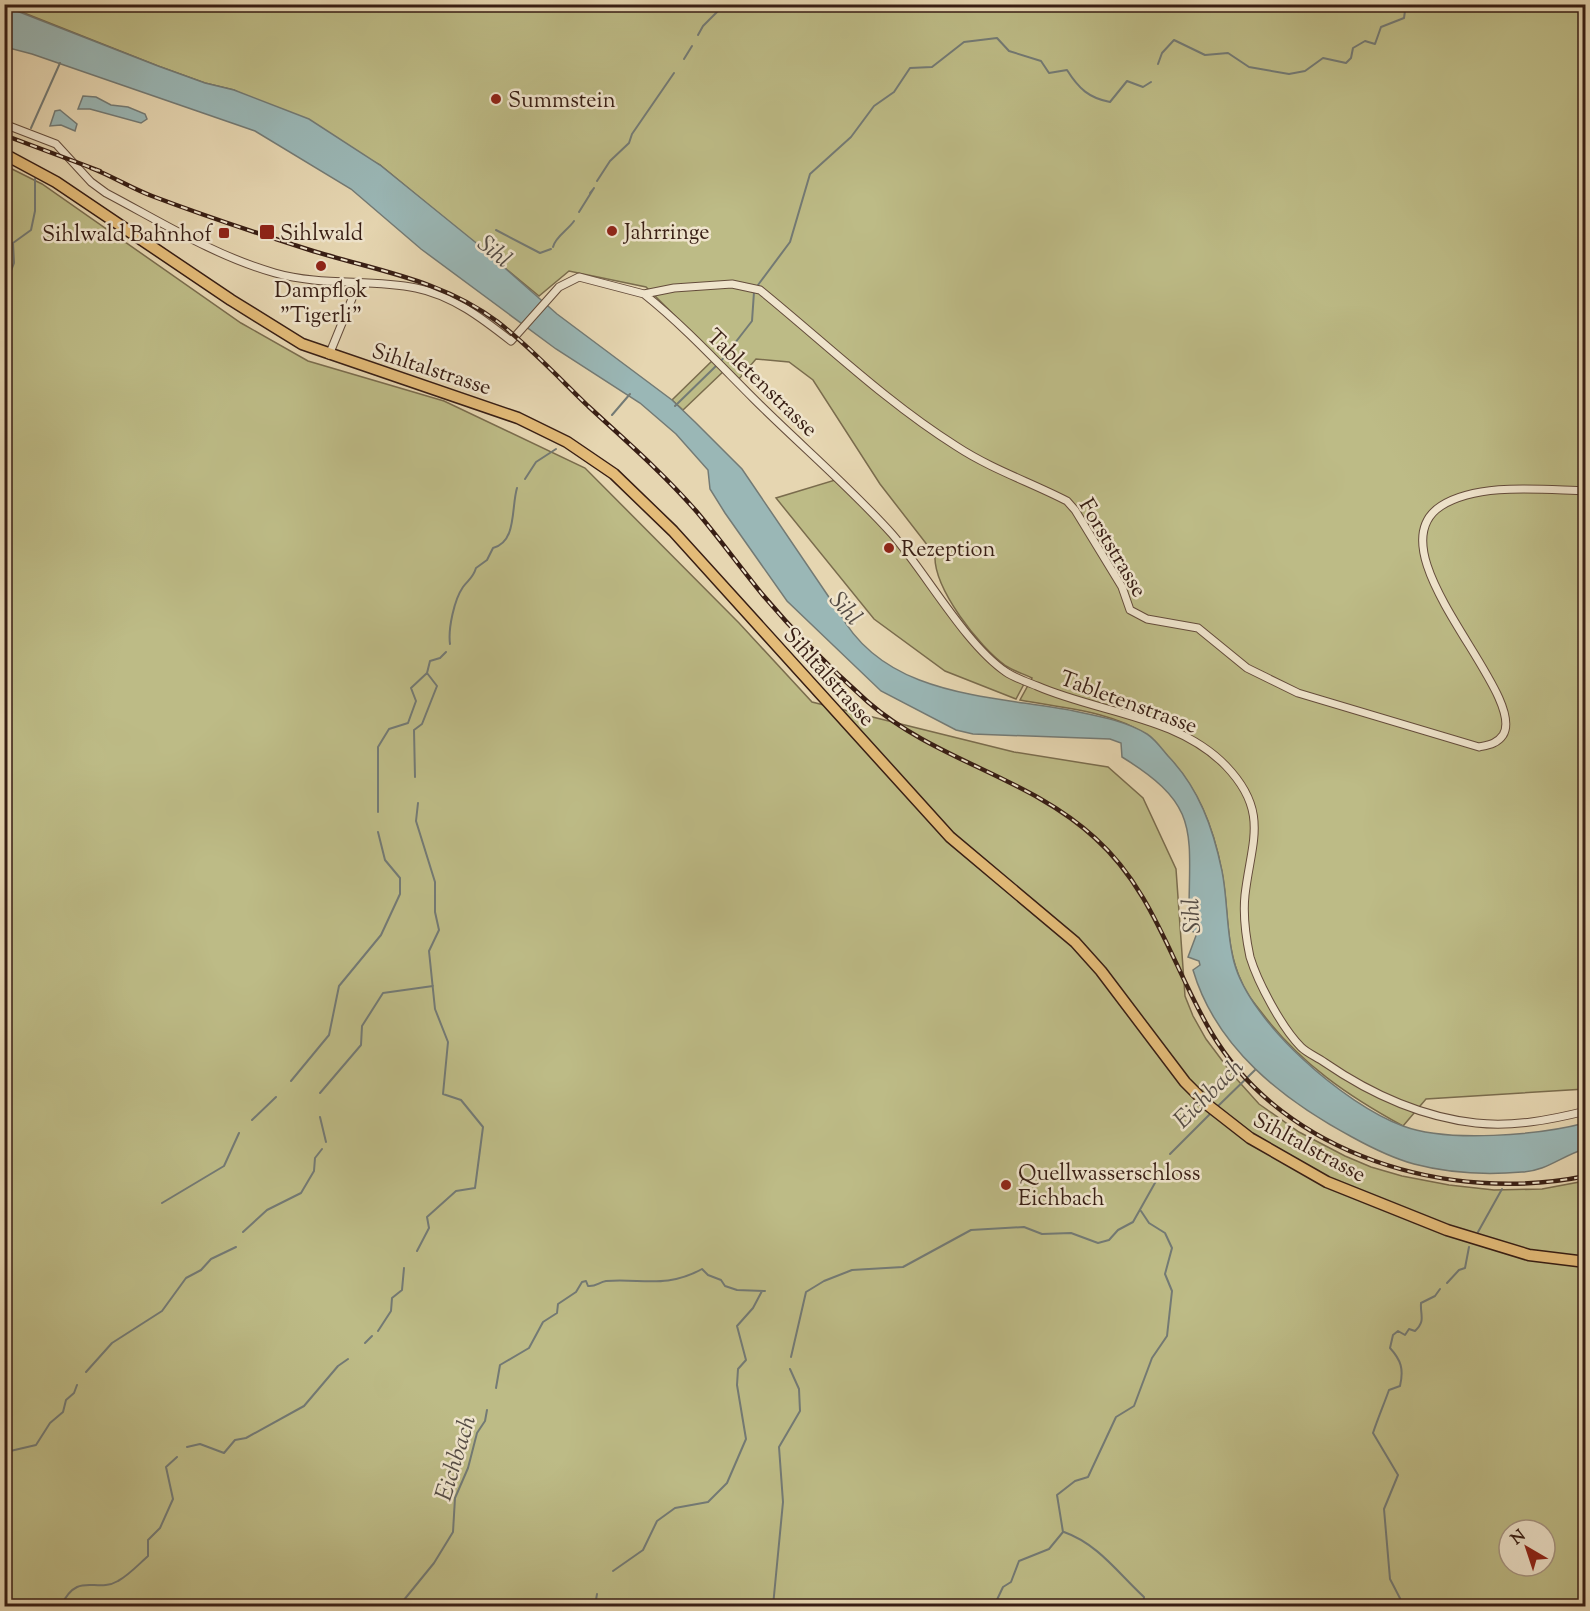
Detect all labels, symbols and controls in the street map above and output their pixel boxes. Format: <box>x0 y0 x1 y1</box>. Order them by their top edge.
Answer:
place label: Summstein <box>508 86 616 118</box>
marker: Summstein <box>489 92 503 106</box>
place label: Jahrringe <box>623 218 710 250</box>
place label: Sihlwald <box>280 219 363 251</box>
place label: Sihlwald Bahnhof <box>42 220 213 252</box>
marker: Sihlwald <box>258 223 276 241</box>
marker: Jahrringe <box>605 224 619 238</box>
marker: Sihlwald Bahnhof <box>217 226 231 240</box>
water label: Sihl <box>469 228 518 277</box>
marker: Dampflok "Tigerli" <box>314 259 328 273</box>
place label: Dampflok "Tigerli" <box>274 276 368 333</box>
street label: Tabletenstrasse <box>698 323 824 446</box>
street label: Sihltalstrasse <box>367 336 495 405</box>
street label: Forststrasse <box>1069 493 1154 604</box>
place label: Rezeption <box>901 535 996 567</box>
marker: Rezeption <box>882 541 896 555</box>
water label: Sihl <box>820 585 869 634</box>
street label: Sihltalstrasse <box>774 621 881 735</box>
street label: Tabletenstrasse <box>1055 664 1201 744</box>
water label: Sihl <box>1175 897 1211 934</box>
water label: Eichbach <box>1166 1051 1253 1137</box>
street label: Sihltalstrasse <box>1246 1105 1371 1192</box>
place label: Quellwasserschloss Eichbach <box>1018 1159 1200 1216</box>
marker: Quellwasserschloss Eichbach <box>999 1178 1013 1192</box>
water label: Eichbach <box>428 1411 486 1505</box>
north arrow <box>1497 1518 1557 1578</box>
text: N <box>1507 1525 1532 1551</box>

